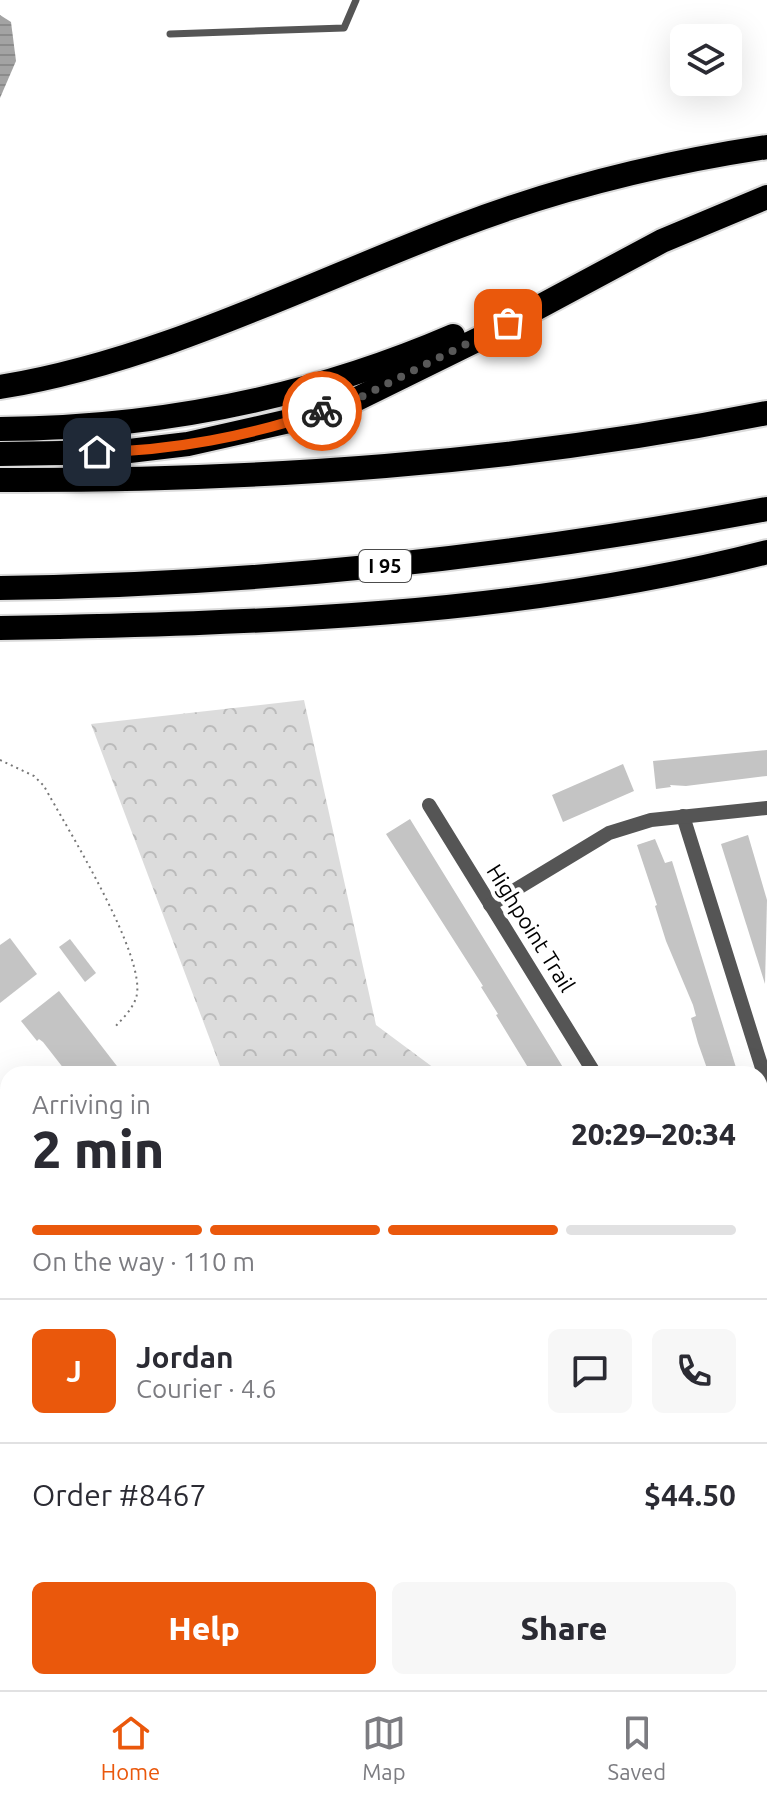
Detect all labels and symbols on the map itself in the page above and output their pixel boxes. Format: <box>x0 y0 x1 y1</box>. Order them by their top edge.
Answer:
pin <box>474 289 542 357</box>
courier <box>282 371 362 451</box>
pin <box>63 418 131 486</box>
road number: I 95 <box>359 550 411 582</box>
street label: Highpoint Trail <box>482 859 581 996</box>

